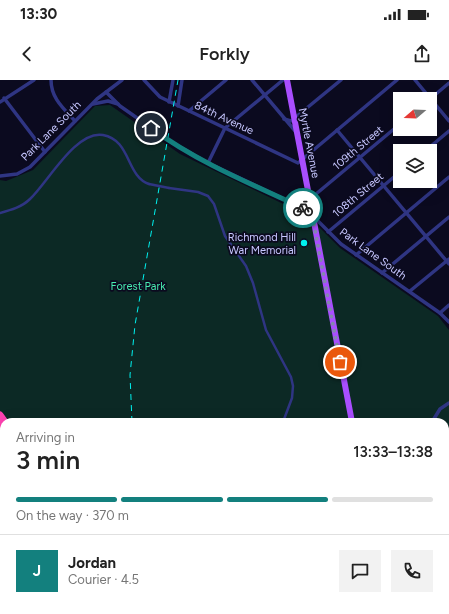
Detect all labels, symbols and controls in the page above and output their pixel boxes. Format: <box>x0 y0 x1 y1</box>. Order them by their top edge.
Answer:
text: 13:30 <box>20 5 57 23</box>
icon: back <box>16 43 38 65</box>
text: Forkly <box>199 43 250 65</box>
icon: share <box>411 43 433 65</box>
north arrow <box>393 92 437 136</box>
map controls <box>393 92 437 188</box>
street label: Park Lane South <box>18 98 84 164</box>
street label: 84th Avenue <box>192 99 256 137</box>
street label: Myrtle Avenue <box>296 107 322 179</box>
pin <box>134 111 168 145</box>
icon: home <box>140 117 162 139</box>
street label: 109th Street <box>330 123 386 173</box>
button: layers <box>393 144 437 188</box>
street label: 108th Street <box>330 170 386 220</box>
courier <box>283 188 323 228</box>
icon: bike <box>292 197 314 219</box>
street label: Park Lane South <box>337 225 409 283</box>
place label: Richmond Hill War Memorial <box>228 231 296 257</box>
marker: Richmond Hill War Memorial <box>299 238 309 248</box>
park label: Forest Park <box>111 280 166 293</box>
pin <box>323 345 357 379</box>
icon: bag <box>329 351 351 373</box>
text: Arriving in <box>16 430 75 445</box>
text: 13:33–13:38 <box>353 443 433 461</box>
text: 3 min <box>16 444 80 476</box>
text: On the way · 370 m <box>16 508 129 523</box>
button: chat <box>339 550 381 592</box>
button: phone <box>391 550 433 592</box>
text: Jordan <box>68 554 116 572</box>
text: J <box>33 562 41 580</box>
text: Courier · 4.5 <box>68 572 139 587</box>

